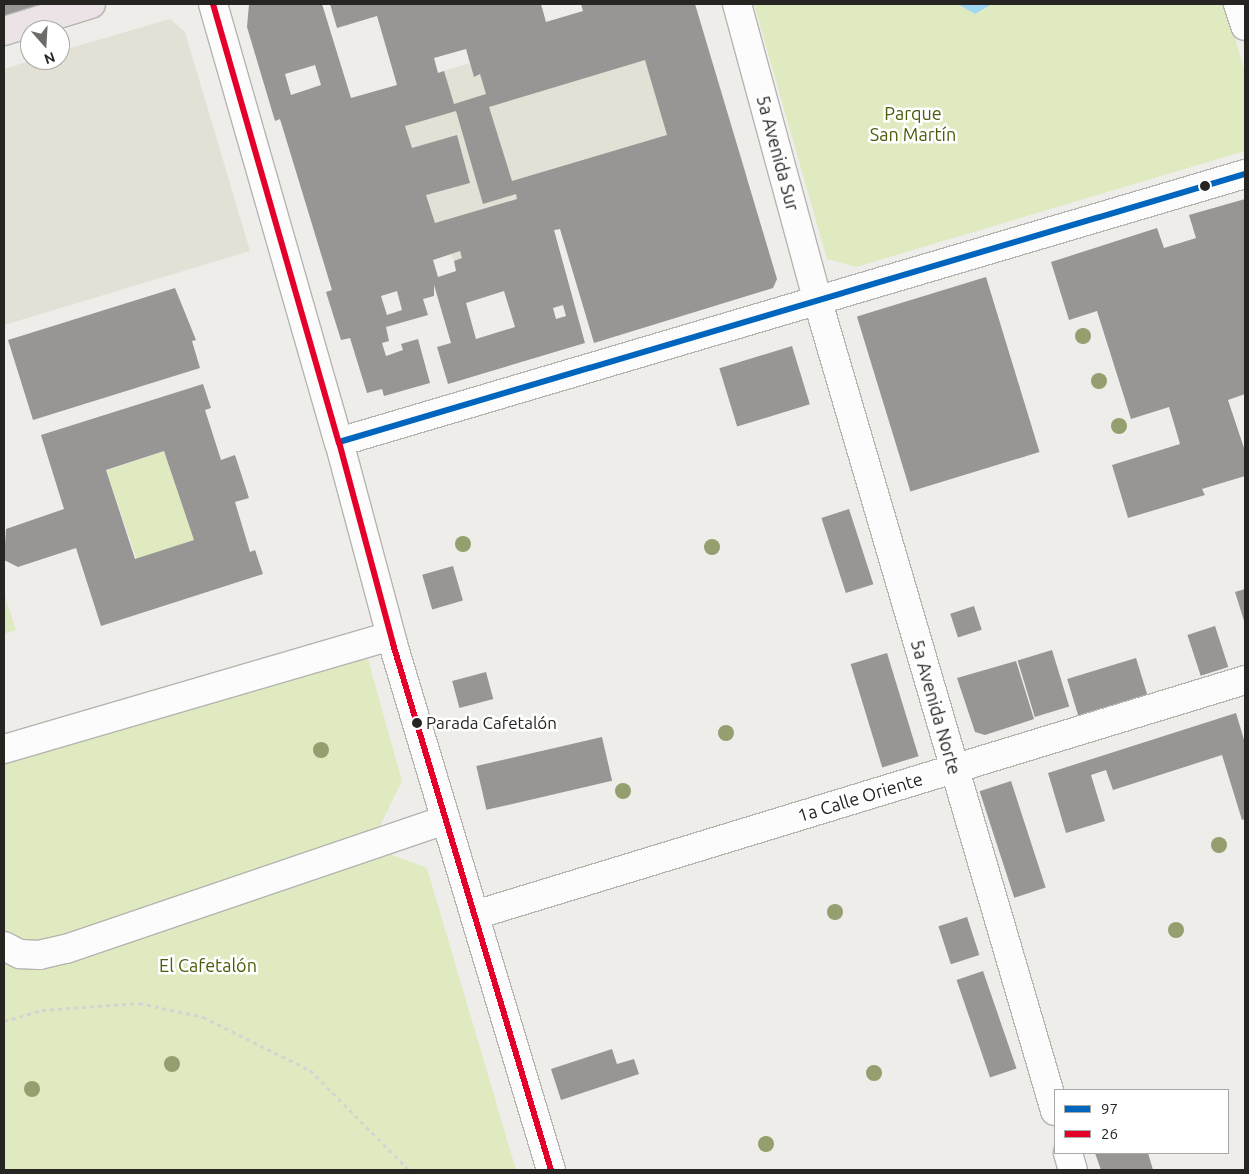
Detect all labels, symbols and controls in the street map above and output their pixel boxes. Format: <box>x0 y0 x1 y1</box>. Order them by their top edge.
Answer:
north arrow <box>20 20 70 70</box>
text: N <box>42 49 57 68</box>
street label: 5a Avenida Sur <box>752 93 804 213</box>
park label: Parque San Martín <box>870 103 956 146</box>
unlabelled marker <box>1200 181 1210 191</box>
street label: 5a Avenida Norte <box>906 637 966 777</box>
place label: Parada Cafetalón <box>426 713 557 733</box>
marker: Parada Cafetalón <box>412 718 422 728</box>
street label: 1a Calle Oriente <box>795 768 925 826</box>
park label: El Cafetalón <box>159 954 257 976</box>
legend <box>1054 1089 1229 1154</box>
text: 97 <box>1101 1100 1118 1117</box>
text: 26 <box>1101 1125 1118 1142</box>

